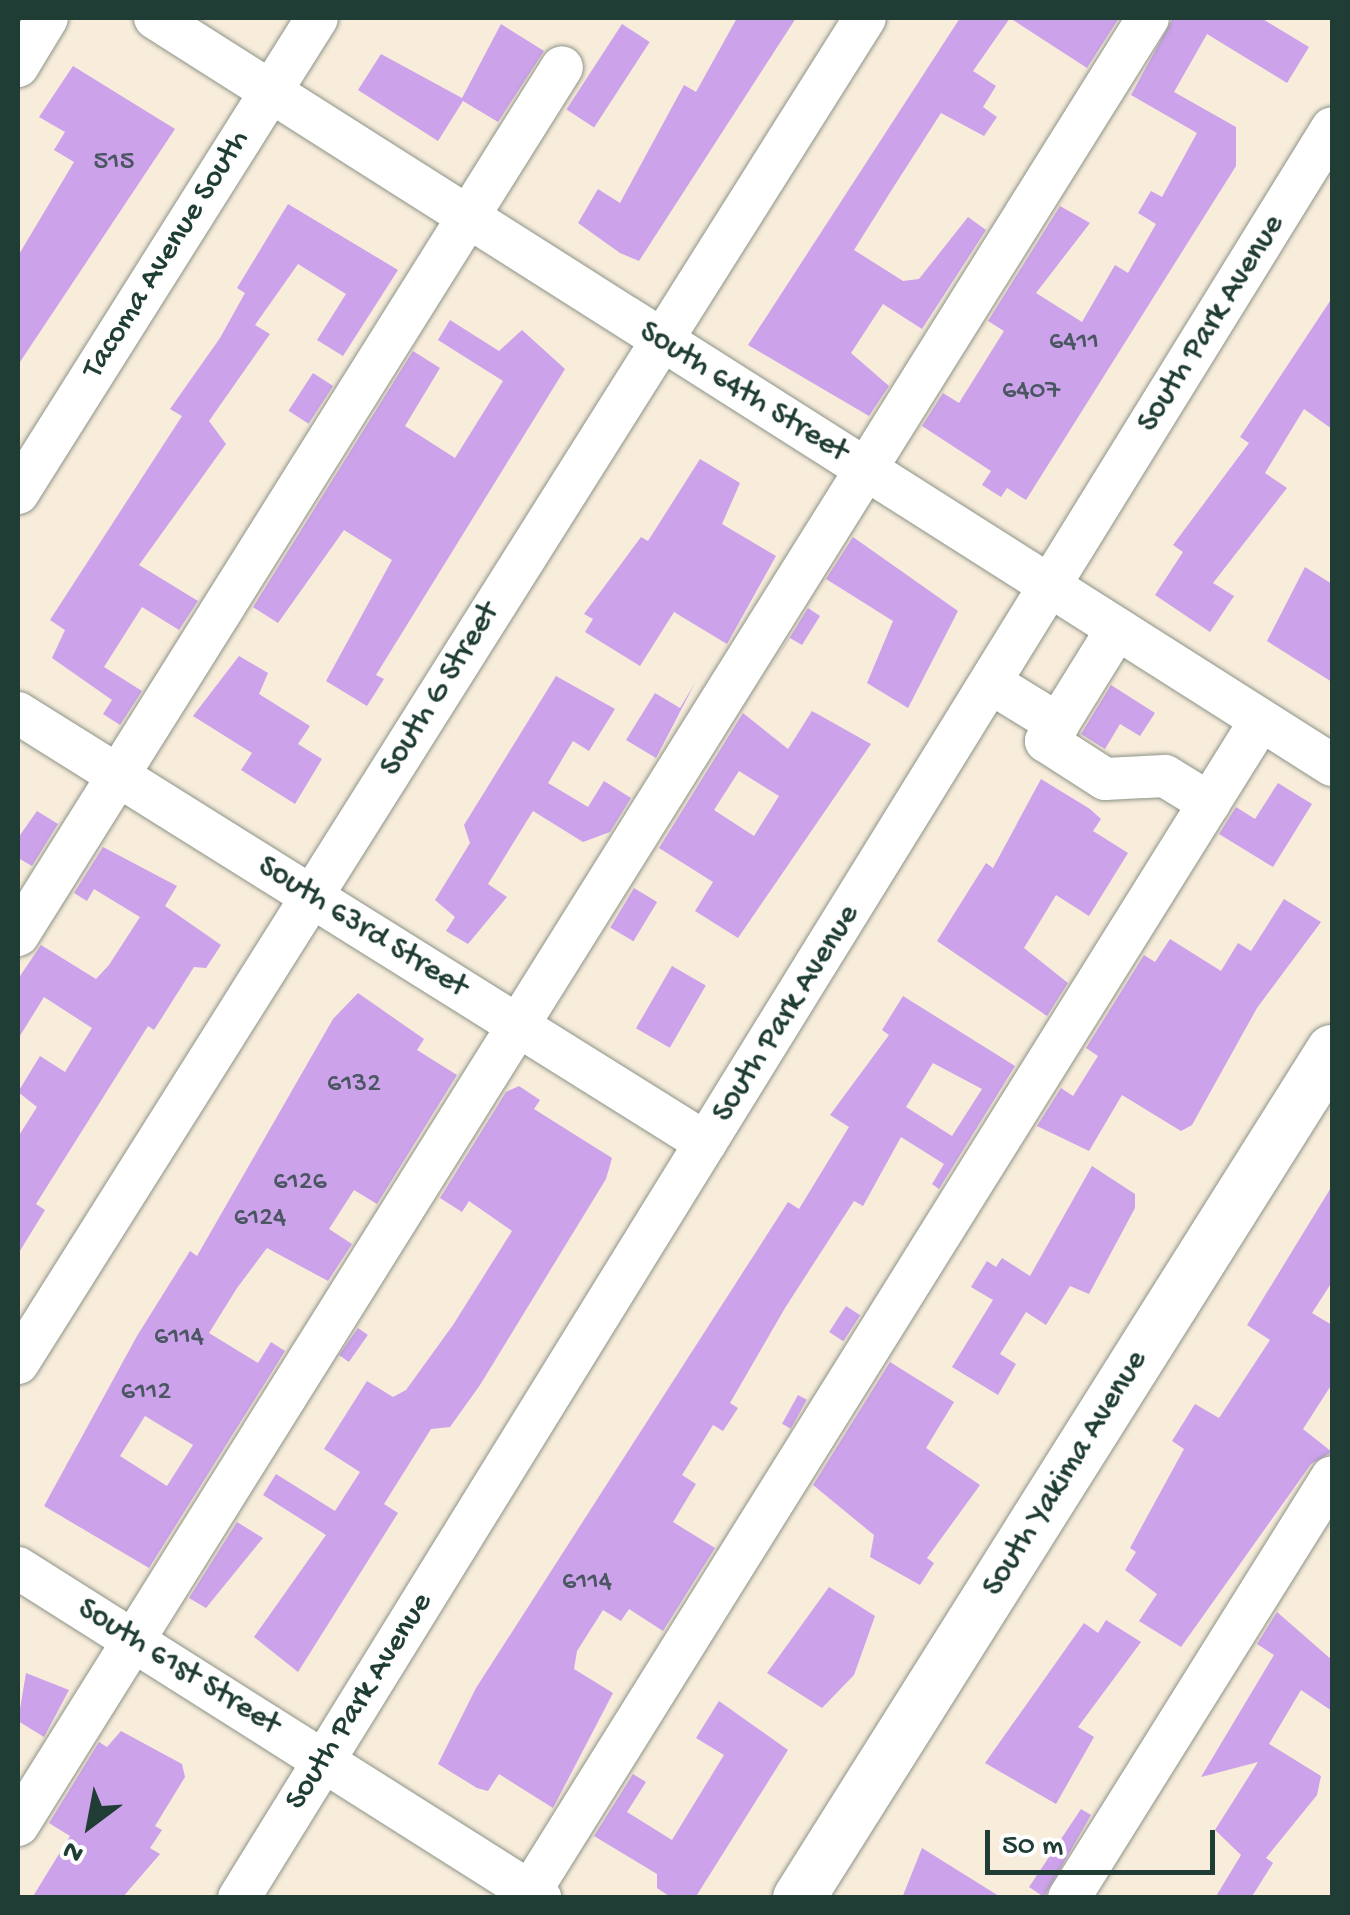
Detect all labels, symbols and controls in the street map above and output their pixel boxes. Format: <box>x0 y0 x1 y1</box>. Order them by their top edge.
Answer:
street label: Tacoma Avenue South <box>75 123 259 387</box>
house number: 515 <box>94 146 134 180</box>
street label: South Park Avenue <box>1130 208 1294 440</box>
street label: South 64th Street <box>632 313 854 473</box>
house number: 6411 <box>1049 326 1099 360</box>
house number: 6407 <box>1002 375 1060 409</box>
street label: South G Street <box>372 596 510 784</box>
street label: South 63rd Street <box>250 848 474 1008</box>
street label: South Park Avenue <box>705 898 869 1130</box>
house number: 6132 <box>327 1068 381 1102</box>
house number: 6126 <box>273 1166 327 1200</box>
house number: 6124 <box>234 1202 286 1236</box>
house number: 6114 <box>154 1321 204 1355</box>
street label: South Yakima Avenue <box>975 1344 1157 1604</box>
house number: 6112 <box>121 1376 171 1410</box>
house number: 6114 <box>562 1566 612 1600</box>
street label: South Park Avenue <box>278 1586 442 1818</box>
street label: South 61st Street <box>70 1590 286 1746</box>
north arrow <box>40 1775 140 1875</box>
scale bar <box>990 1810 1220 1872</box>
text: 50 m <box>1002 1830 1063 1865</box>
text: N <box>57 1832 90 1870</box>

